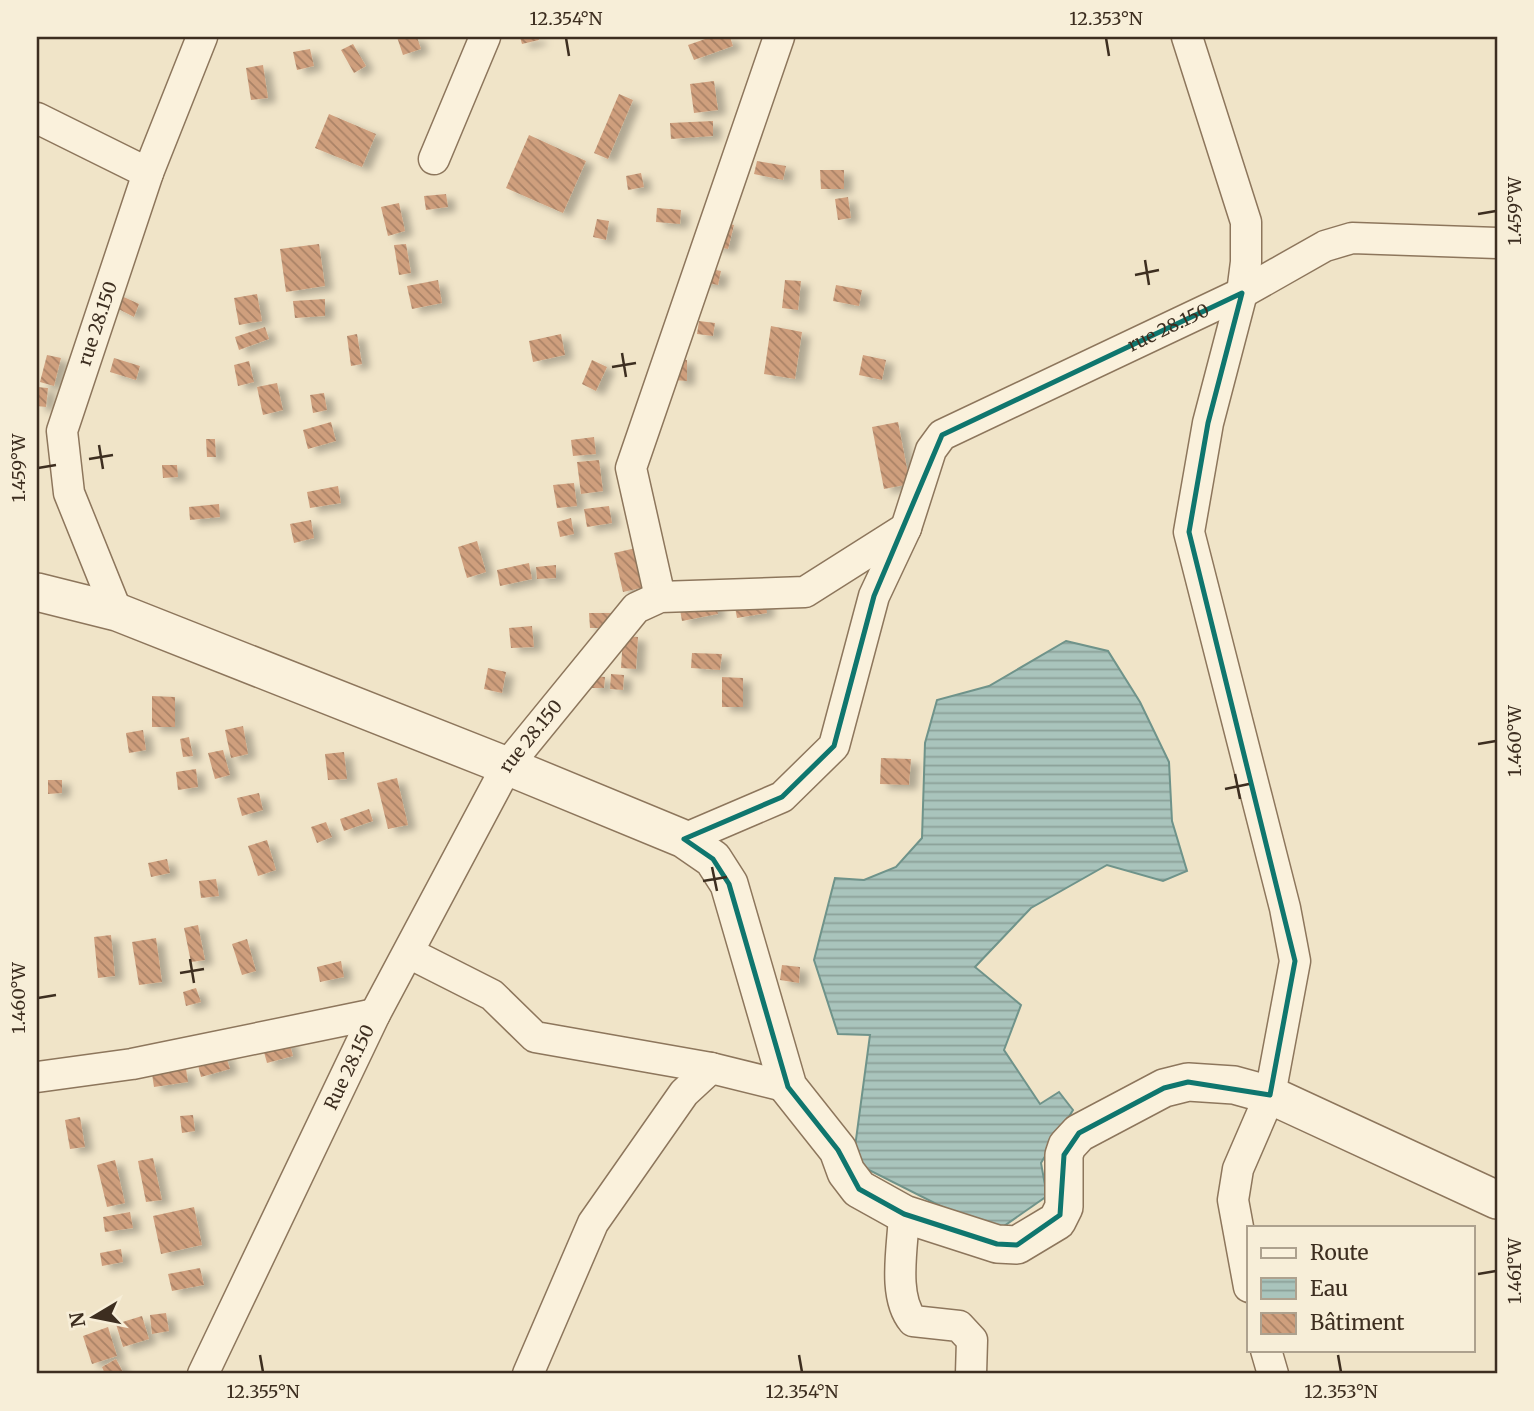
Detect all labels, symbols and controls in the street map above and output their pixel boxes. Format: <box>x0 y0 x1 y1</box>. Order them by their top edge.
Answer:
text: 12.354°N <box>530 7 603 30</box>
text: 12.353°N <box>1069 7 1143 30</box>
text: 1.459°W <box>1503 176 1526 245</box>
street label: rue 28.150 <box>73 278 122 369</box>
street label: rue 28.150 <box>1124 298 1213 356</box>
text: 1.459°W <box>7 433 30 502</box>
street label: rue 28.150 <box>494 695 567 776</box>
text: 1.460°W <box>1503 704 1526 777</box>
text: 1.460°W <box>7 961 30 1034</box>
street label: Rue 28.150 <box>319 1021 379 1113</box>
legend <box>1247 1226 1474 1352</box>
text: 1.461°W <box>1503 1237 1526 1304</box>
text: Route <box>1310 1239 1368 1266</box>
text: Eau <box>1310 1275 1348 1302</box>
north arrow <box>60 1282 130 1352</box>
text: Bâtiment <box>1310 1309 1404 1336</box>
text: N <box>64 1310 90 1329</box>
text: 12.355°N <box>226 1380 300 1403</box>
text: 12.354°N <box>766 1380 839 1403</box>
text: 12.353°N <box>1304 1380 1378 1403</box>

